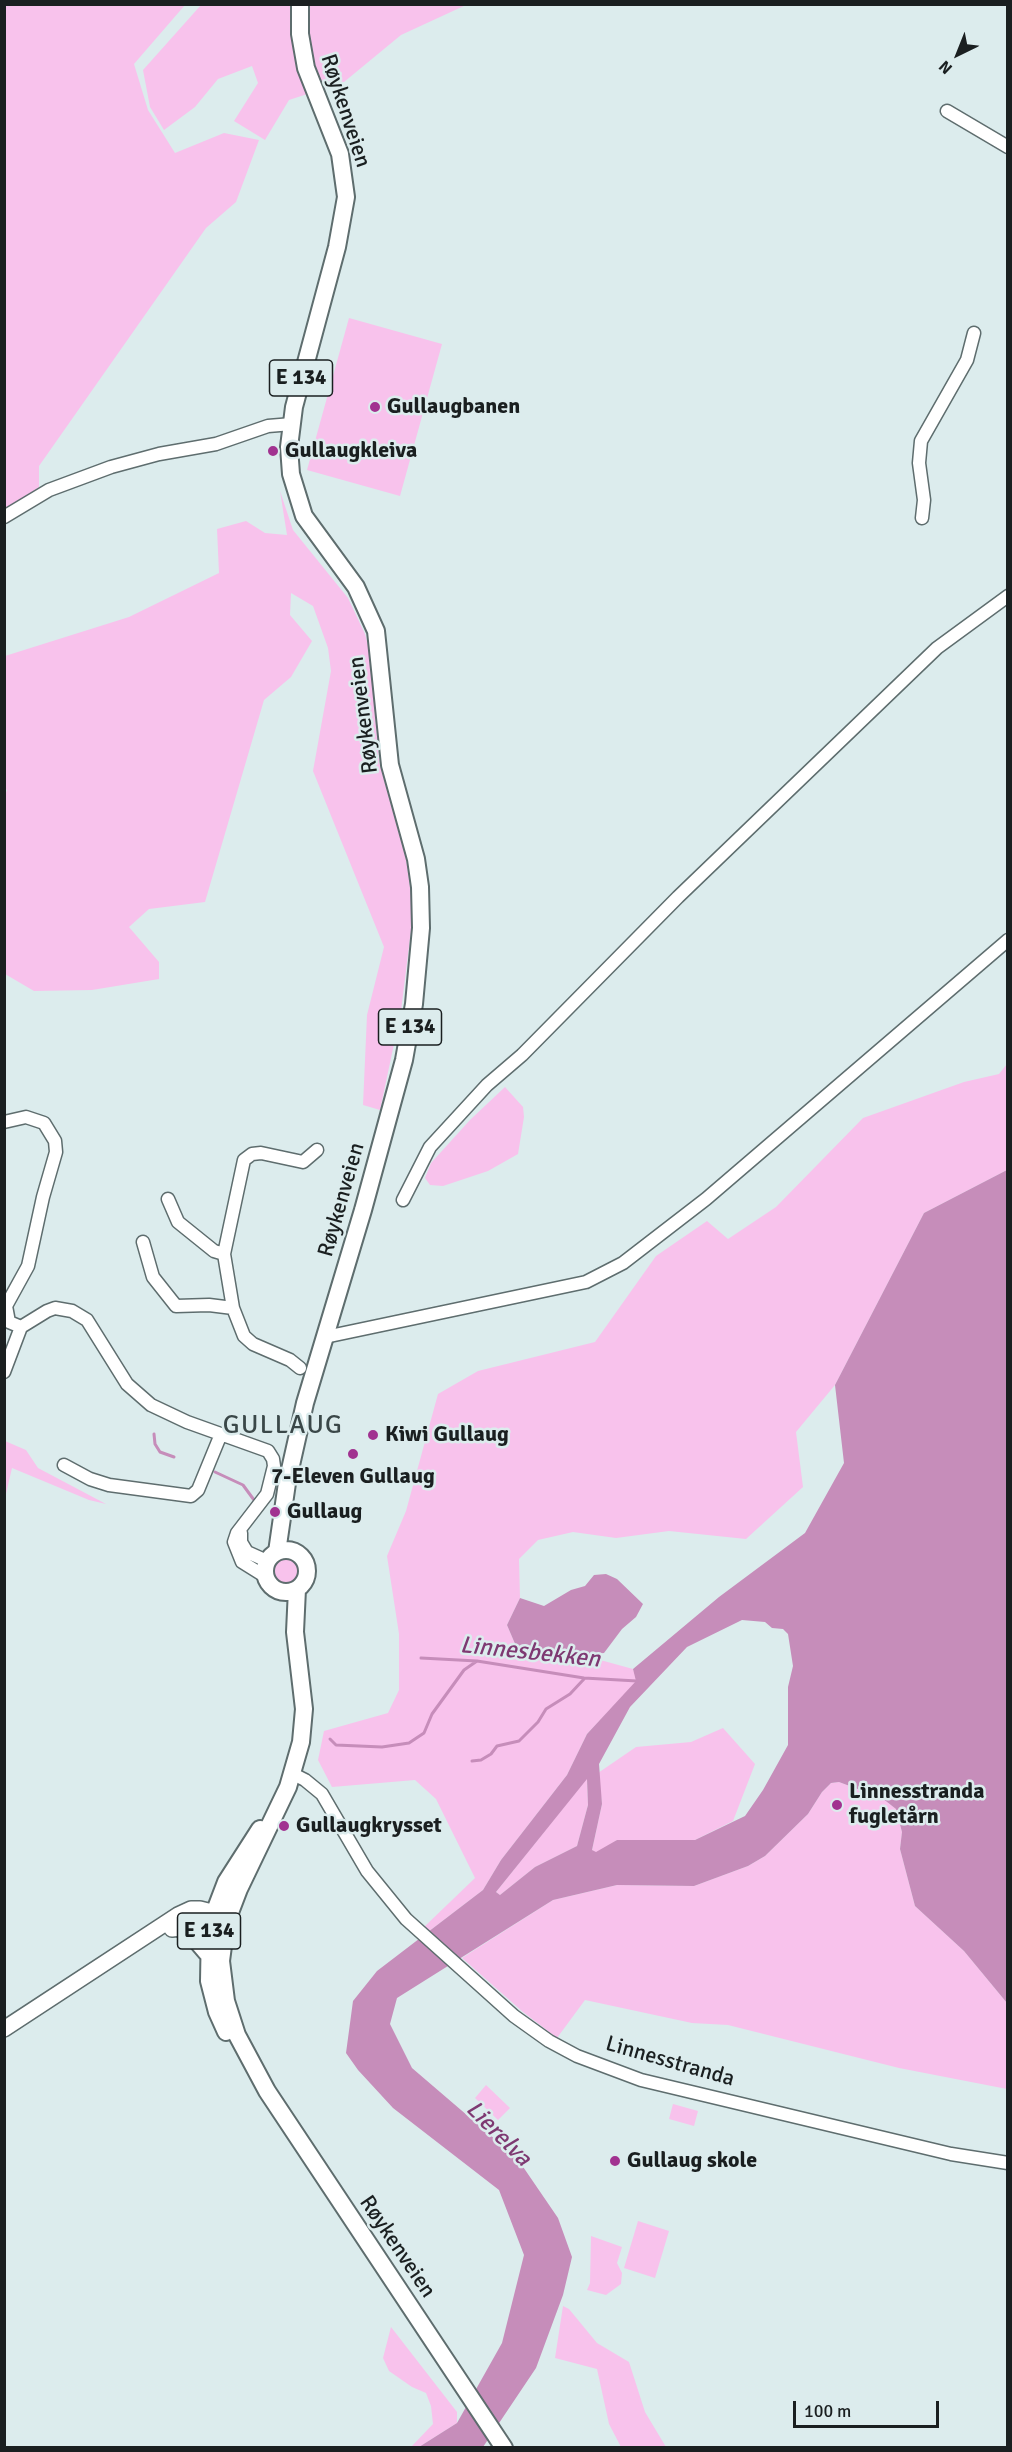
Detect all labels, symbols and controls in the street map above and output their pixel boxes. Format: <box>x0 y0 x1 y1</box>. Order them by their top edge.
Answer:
north arrow <box>928 24 988 84</box>
street label: Røykenveien <box>314 51 376 171</box>
text: N <box>935 56 957 78</box>
road number: E 134 <box>270 360 332 396</box>
place label: Gullaugbanen <box>387 394 520 420</box>
marker: Gullaugbanen <box>368 400 382 414</box>
place label: Gullaugkleiva <box>285 438 417 464</box>
marker: Gullaugkleiva <box>266 444 280 458</box>
street label: Røykenveien <box>344 655 384 775</box>
road number: E 134 <box>378 1009 442 1045</box>
street label: Røykenveien <box>313 1140 371 1260</box>
district label: GULLAUG <box>223 1410 343 1442</box>
place label: Kiwi Gullaug <box>385 1422 509 1448</box>
marker: Kiwi Gullaug <box>366 1428 380 1442</box>
marker: 7-Eleven Gullaug <box>346 1447 360 1461</box>
place label: 7-Eleven Gullaug <box>271 1464 435 1490</box>
place label: Gullaug <box>287 1499 362 1525</box>
marker: Gullaug <box>268 1505 282 1519</box>
water label: Linnesbekken <box>459 1631 601 1675</box>
place label: Linnesstranda fugletårn <box>849 1779 984 1831</box>
marker: Linnesstranda fugletårn <box>830 1798 844 1812</box>
place label: Gullaugkrysset <box>296 1813 442 1839</box>
marker: Gullaugkrysset <box>277 1819 291 1833</box>
road number: E 134 <box>178 1913 240 1949</box>
street label: Linnesstranda <box>602 2031 738 2093</box>
water label: Lierelva <box>459 2095 537 2173</box>
place label: Gullaug skole <box>627 2148 757 2174</box>
marker: Gullaug skole <box>608 2154 622 2168</box>
street label: Røykenveien <box>353 2191 441 2303</box>
scale bar <box>796 2389 942 2427</box>
text: 100 m <box>804 2400 851 2422</box>

